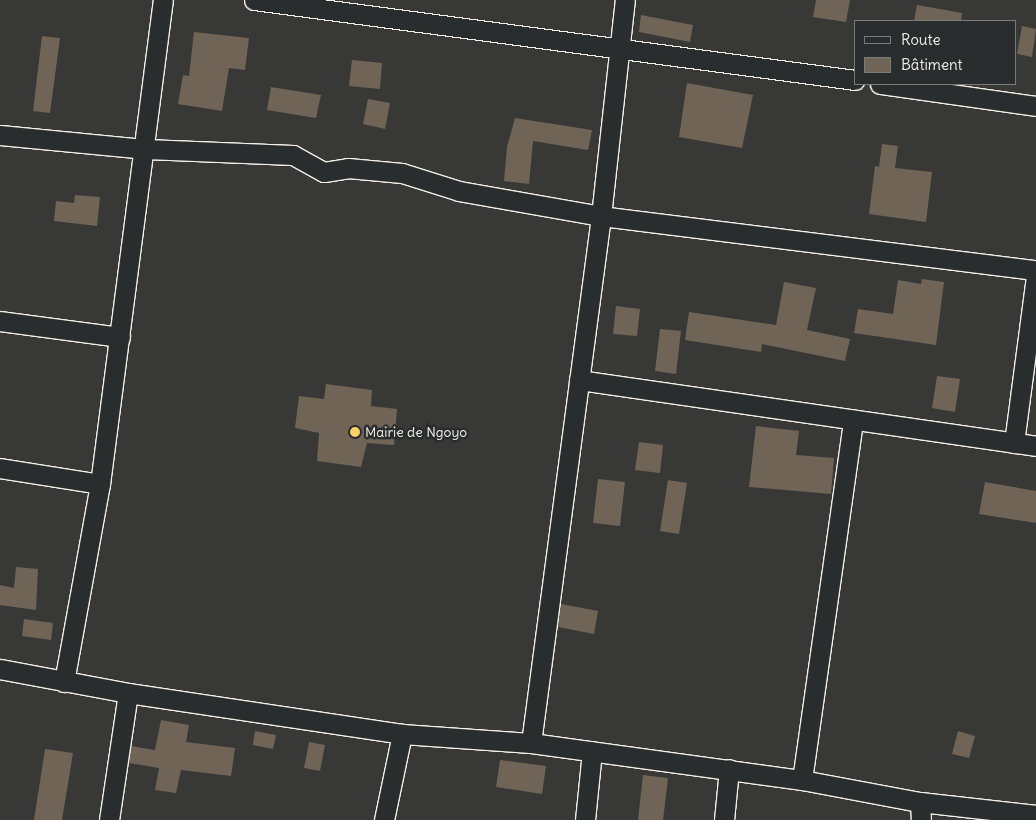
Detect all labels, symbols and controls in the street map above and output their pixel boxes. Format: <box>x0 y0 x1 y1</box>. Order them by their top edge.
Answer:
legend <box>854 20 1016 85</box>
text: Route <box>901 30 941 49</box>
text: Bâtiment <box>901 55 963 74</box>
place label: Mairie de Ngoyo <box>365 424 467 440</box>
marker: Mairie de Ngoyo <box>349 426 361 438</box>

